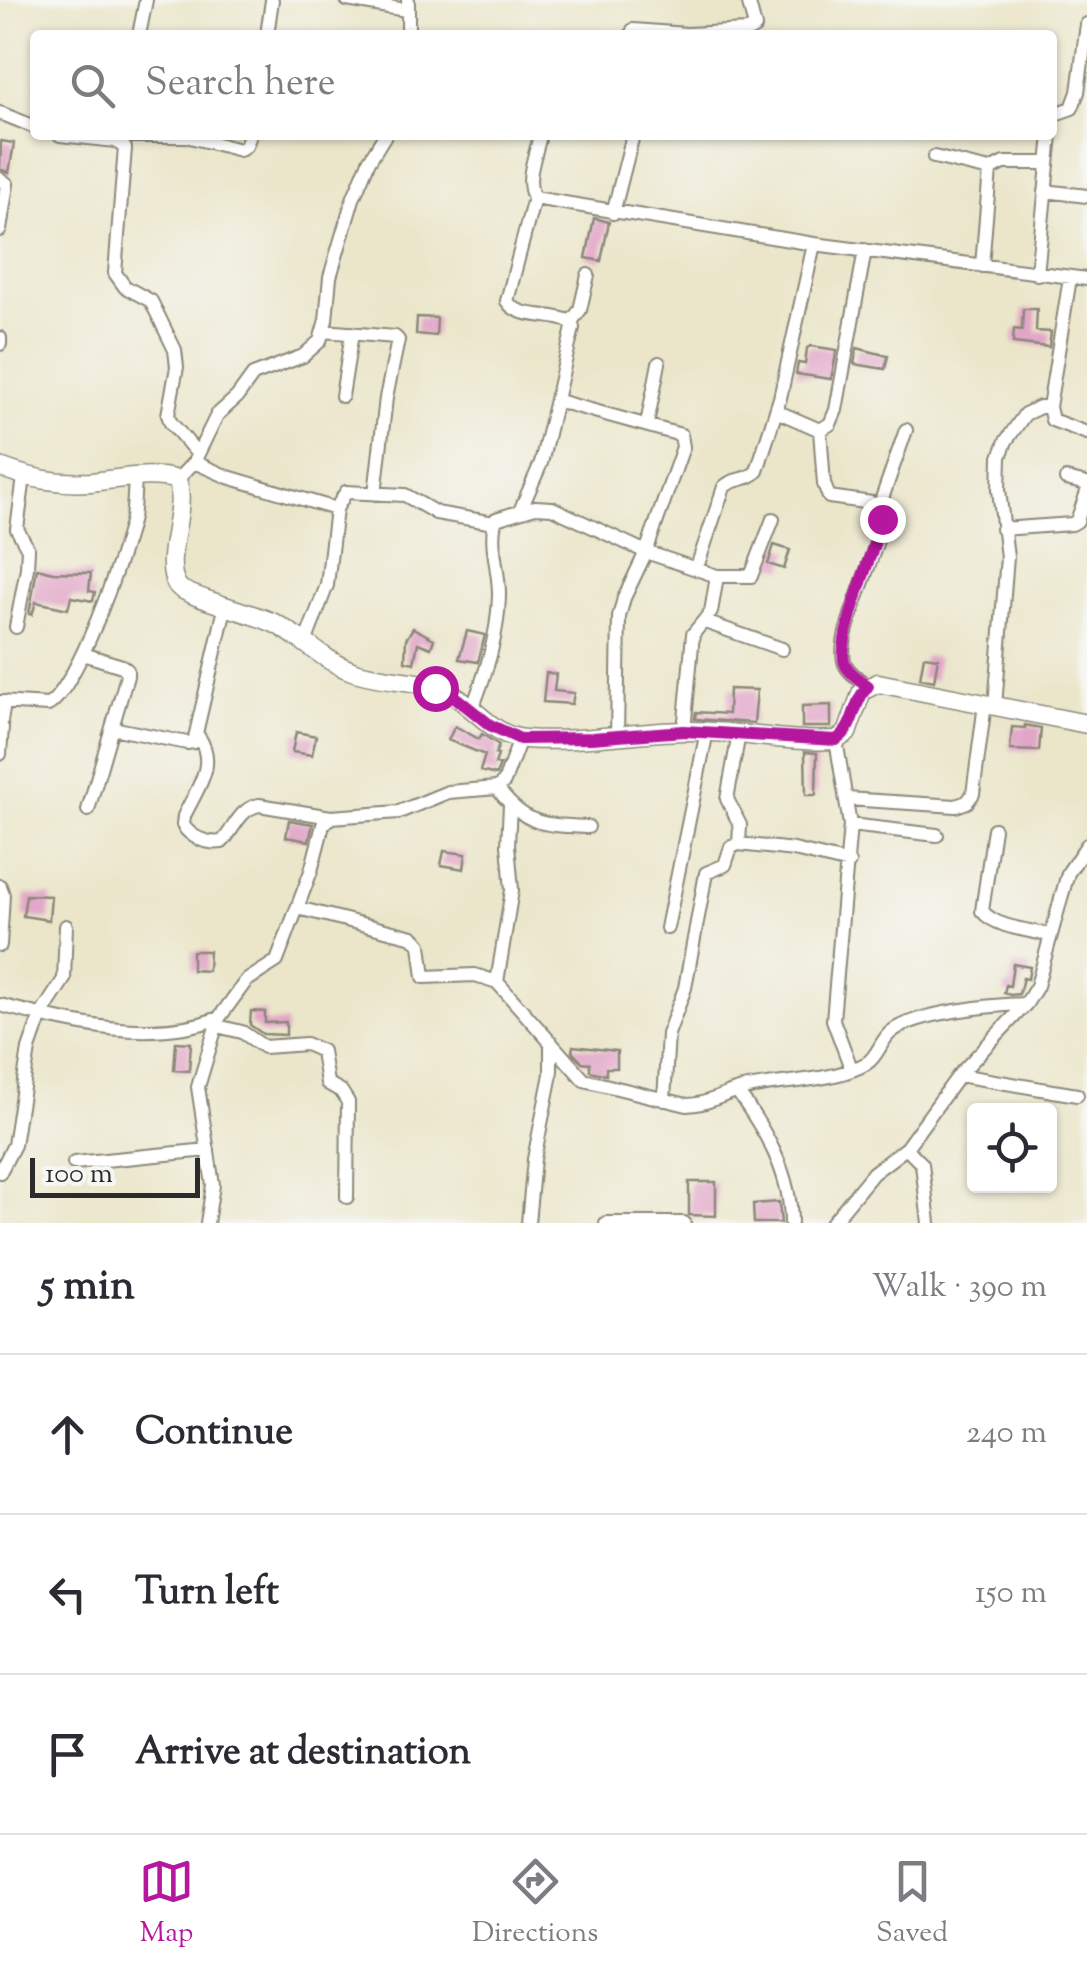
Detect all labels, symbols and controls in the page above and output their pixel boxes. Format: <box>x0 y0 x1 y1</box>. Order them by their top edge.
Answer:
search box <box>30 30 1057 140</box>
icon: search <box>65 58 120 113</box>
text: Search here <box>145 58 336 112</box>
route end <box>860 497 906 543</box>
route start <box>413 666 459 712</box>
map controls <box>967 1103 1057 1193</box>
button: locate <box>967 1103 1057 1193</box>
scale bar <box>30 1153 200 1198</box>
text: 100 m <box>45 1155 113 1195</box>
text: 5 min <box>40 1258 135 1318</box>
text: Walk · 390 m <box>872 1265 1047 1311</box>
icon: ahead <box>40 1407 95 1462</box>
text: Continue <box>135 1407 293 1461</box>
text: 240 m <box>966 1411 1047 1457</box>
icon: left <box>40 1567 95 1622</box>
text: Turn left <box>135 1567 279 1621</box>
text: 150 m <box>975 1571 1047 1617</box>
icon: arrive <box>40 1727 95 1782</box>
text: Arrive at destination <box>135 1727 471 1781</box>
tab: Map <box>139 1854 194 1954</box>
tab: Directions <box>472 1854 598 1954</box>
tab: Saved <box>876 1854 948 1954</box>

